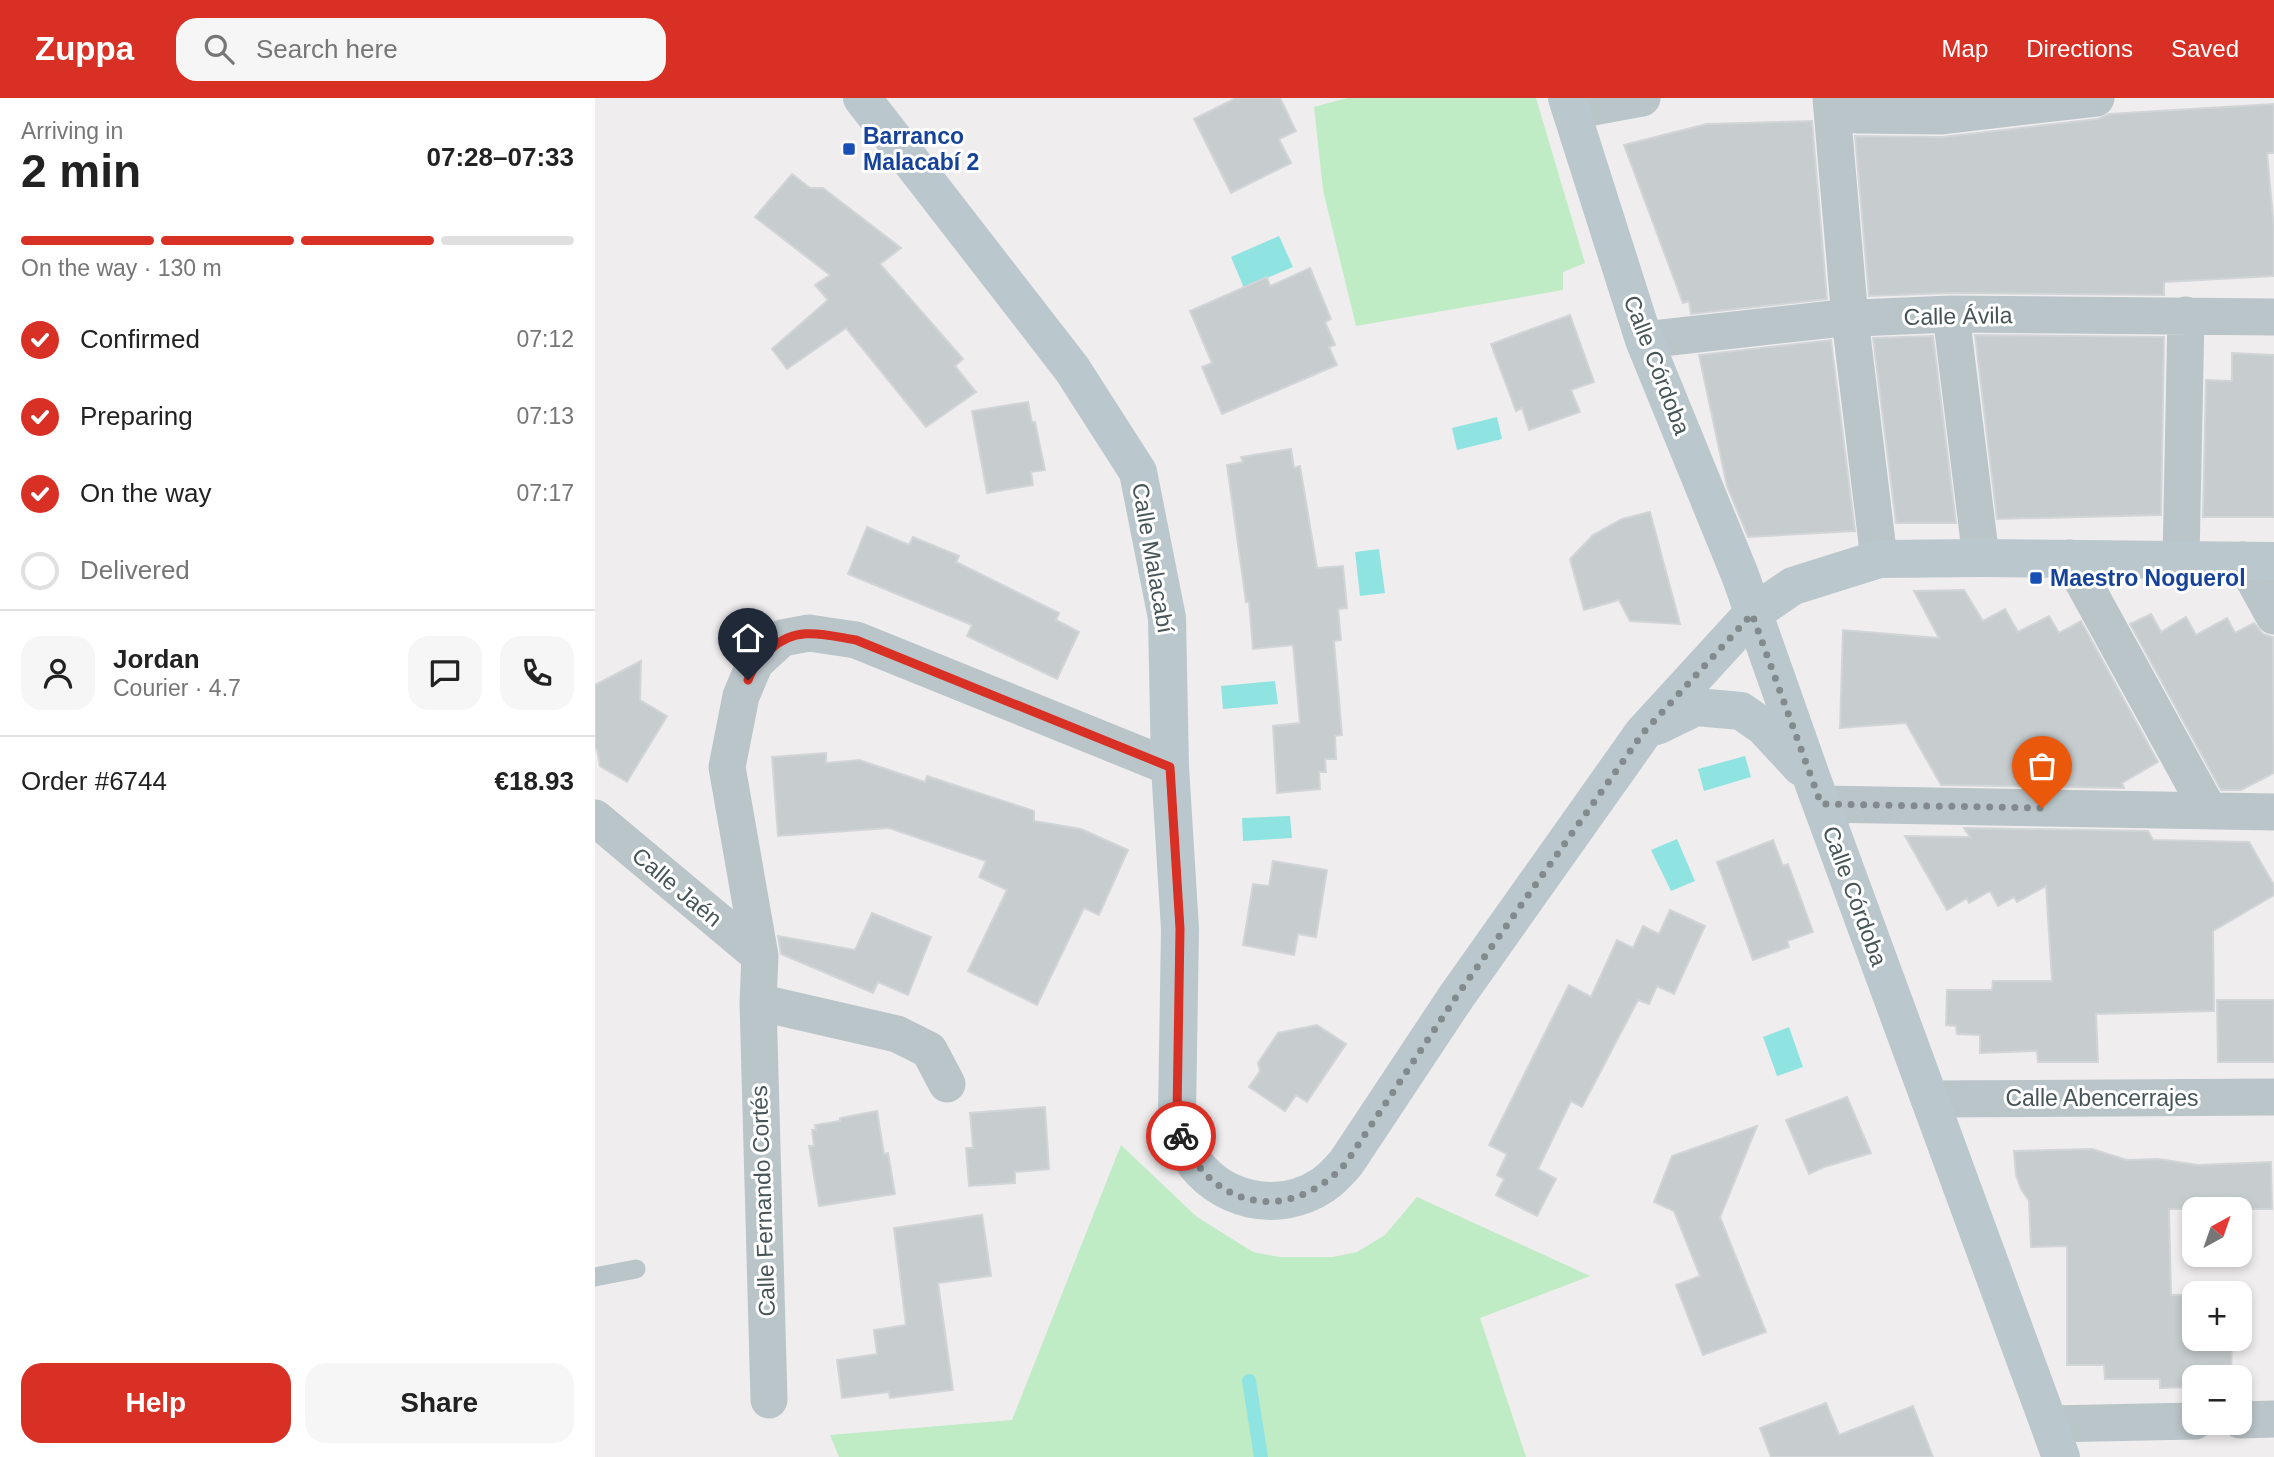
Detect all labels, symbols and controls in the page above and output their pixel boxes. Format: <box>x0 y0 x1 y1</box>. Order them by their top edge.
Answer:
search box <box>176 18 666 81</box>
text: Zuppa <box>35 30 134 67</box>
icon: search <box>200 30 238 68</box>
text: Search here <box>256 34 398 64</box>
text: Map <box>1942 35 1988 62</box>
text: Directions <box>2026 35 2133 62</box>
text: Saved <box>2171 35 2239 62</box>
text: Arriving in <box>21 118 123 144</box>
place label: Barranco Malacabí 2 <box>863 123 979 175</box>
marker: Barranco Malacabí 2 <box>841 141 857 157</box>
text: 07:28–07:33 <box>427 142 574 172</box>
text: 2 min <box>21 145 141 197</box>
text: On the way · 130 m <box>21 255 222 281</box>
street label: Calle Córdoba <box>1619 292 1696 438</box>
street label: Calle Ávila <box>1903 302 2013 330</box>
icon: check <box>21 321 59 359</box>
text: Confirmed <box>80 324 200 354</box>
text: 07:12 <box>516 326 574 352</box>
icon: check <box>21 398 59 436</box>
text: Preparing <box>80 401 193 431</box>
text: 07:13 <box>516 403 574 429</box>
icon: check <box>21 475 59 513</box>
text: On the way <box>80 478 212 508</box>
text: 07:17 <box>516 480 574 506</box>
street label: Calle Malacabí <box>1127 481 1179 636</box>
text: Delivered <box>80 555 190 585</box>
place label: Maestro Noguerol <box>2050 565 2246 591</box>
marker: Maestro Noguerol <box>2028 570 2044 586</box>
pin <box>718 608 778 680</box>
icon: home <box>729 619 767 657</box>
button: person <box>21 636 95 710</box>
button: chat <box>408 636 482 710</box>
button: phone <box>500 636 574 710</box>
text: Jordan <box>113 644 200 674</box>
text: Courier · 4.7 <box>113 675 241 701</box>
pin <box>2012 736 2072 808</box>
icon: bag <box>2023 747 2061 785</box>
text: Order #6744 <box>21 766 167 796</box>
text: €18.93 <box>494 766 574 796</box>
street label: Calle Córdoba <box>1818 822 1892 970</box>
street label: Calle Jaén <box>627 842 727 932</box>
street label: Calle Fernando Cortés <box>746 1085 780 1317</box>
street label: Calle Abencerrajes <box>2005 1085 2199 1111</box>
courier <box>1146 1101 1216 1171</box>
icon: bike <box>1162 1117 1200 1155</box>
north arrow <box>2182 1197 2252 1267</box>
map controls <box>2182 1197 2252 1435</box>
button: + <box>2182 1281 2252 1351</box>
button: Help <box>21 1363 291 1443</box>
button: Share <box>305 1363 574 1443</box>
button: − <box>2182 1365 2252 1435</box>

